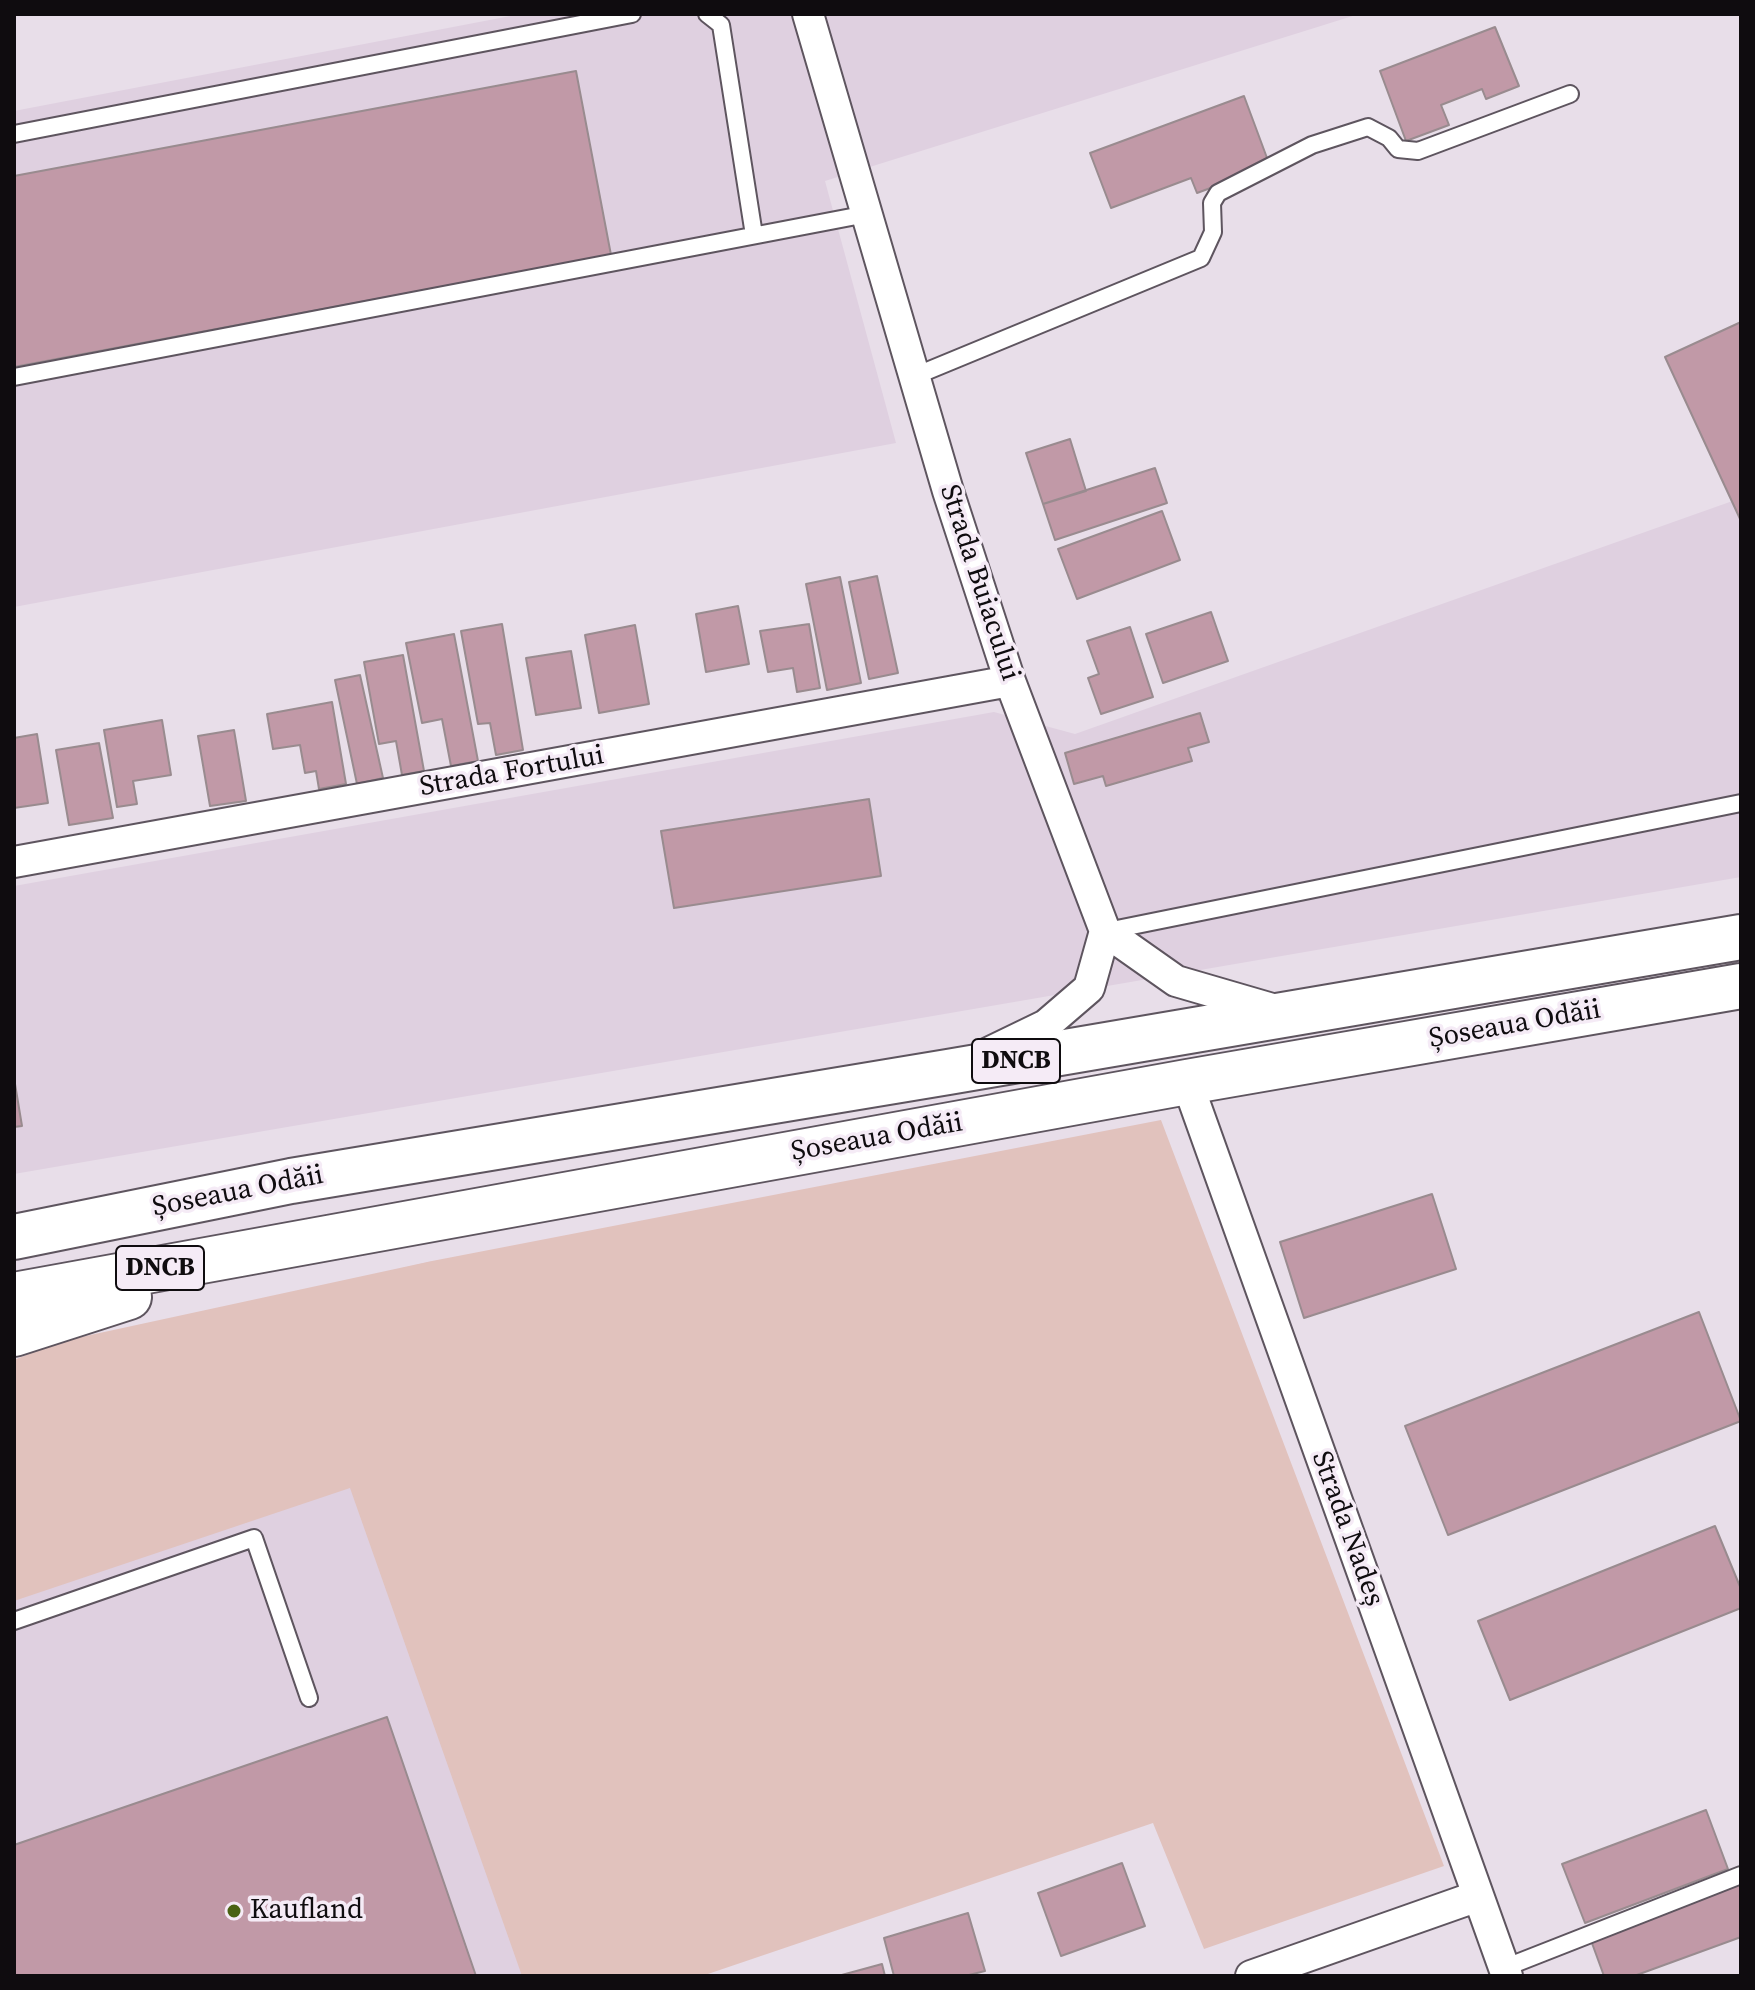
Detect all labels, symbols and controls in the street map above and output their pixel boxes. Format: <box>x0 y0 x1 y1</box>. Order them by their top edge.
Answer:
street label: Strada Buiacului <box>932 481 1026 685</box>
street label: Strada Fortului <box>417 739 607 805</box>
street label: Șoseaua Odăii <box>1427 993 1603 1057</box>
road number: DNCB <box>972 1039 1060 1083</box>
street label: Șoseaua Odăii <box>789 1106 965 1170</box>
street label: Șoseaua Odăii <box>150 1159 326 1225</box>
road number: DNCB <box>116 1246 204 1290</box>
street label: Strada Nadeș <box>1303 1447 1391 1611</box>
place label: Kaufland <box>250 1894 363 1928</box>
marker: Kaufland <box>225 1902 243 1920</box>

